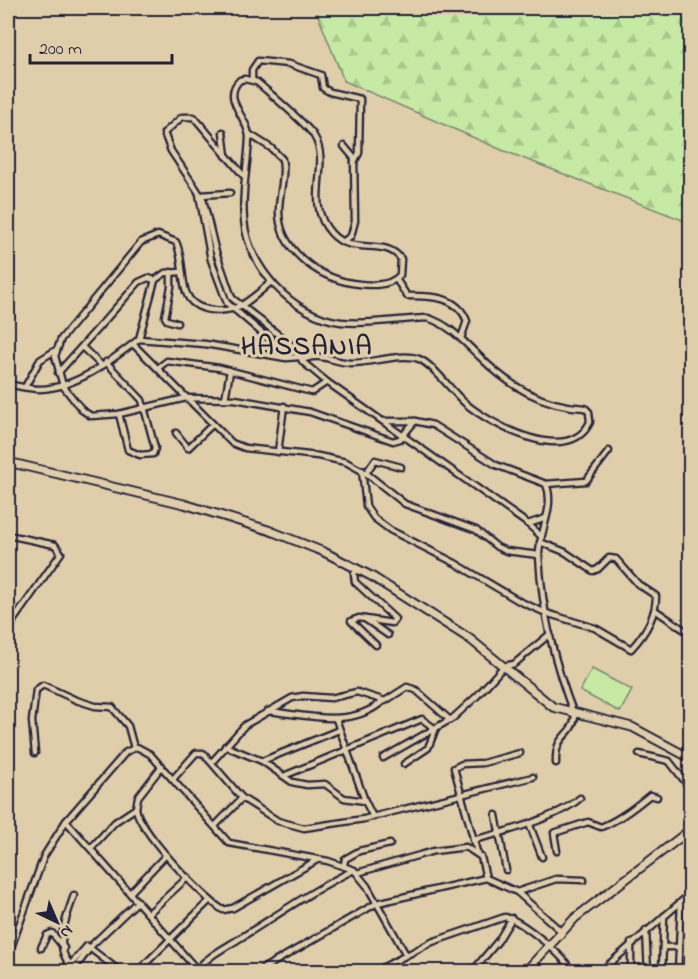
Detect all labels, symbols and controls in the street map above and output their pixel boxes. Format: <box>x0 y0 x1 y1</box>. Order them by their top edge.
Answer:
scale bar <box>30 27 172 65</box>
text: 200 m <box>39 37 82 63</box>
district label: HASSANIA <box>241 329 373 367</box>
north arrow <box>27 892 87 952</box>
text: N <box>54 919 78 944</box>

